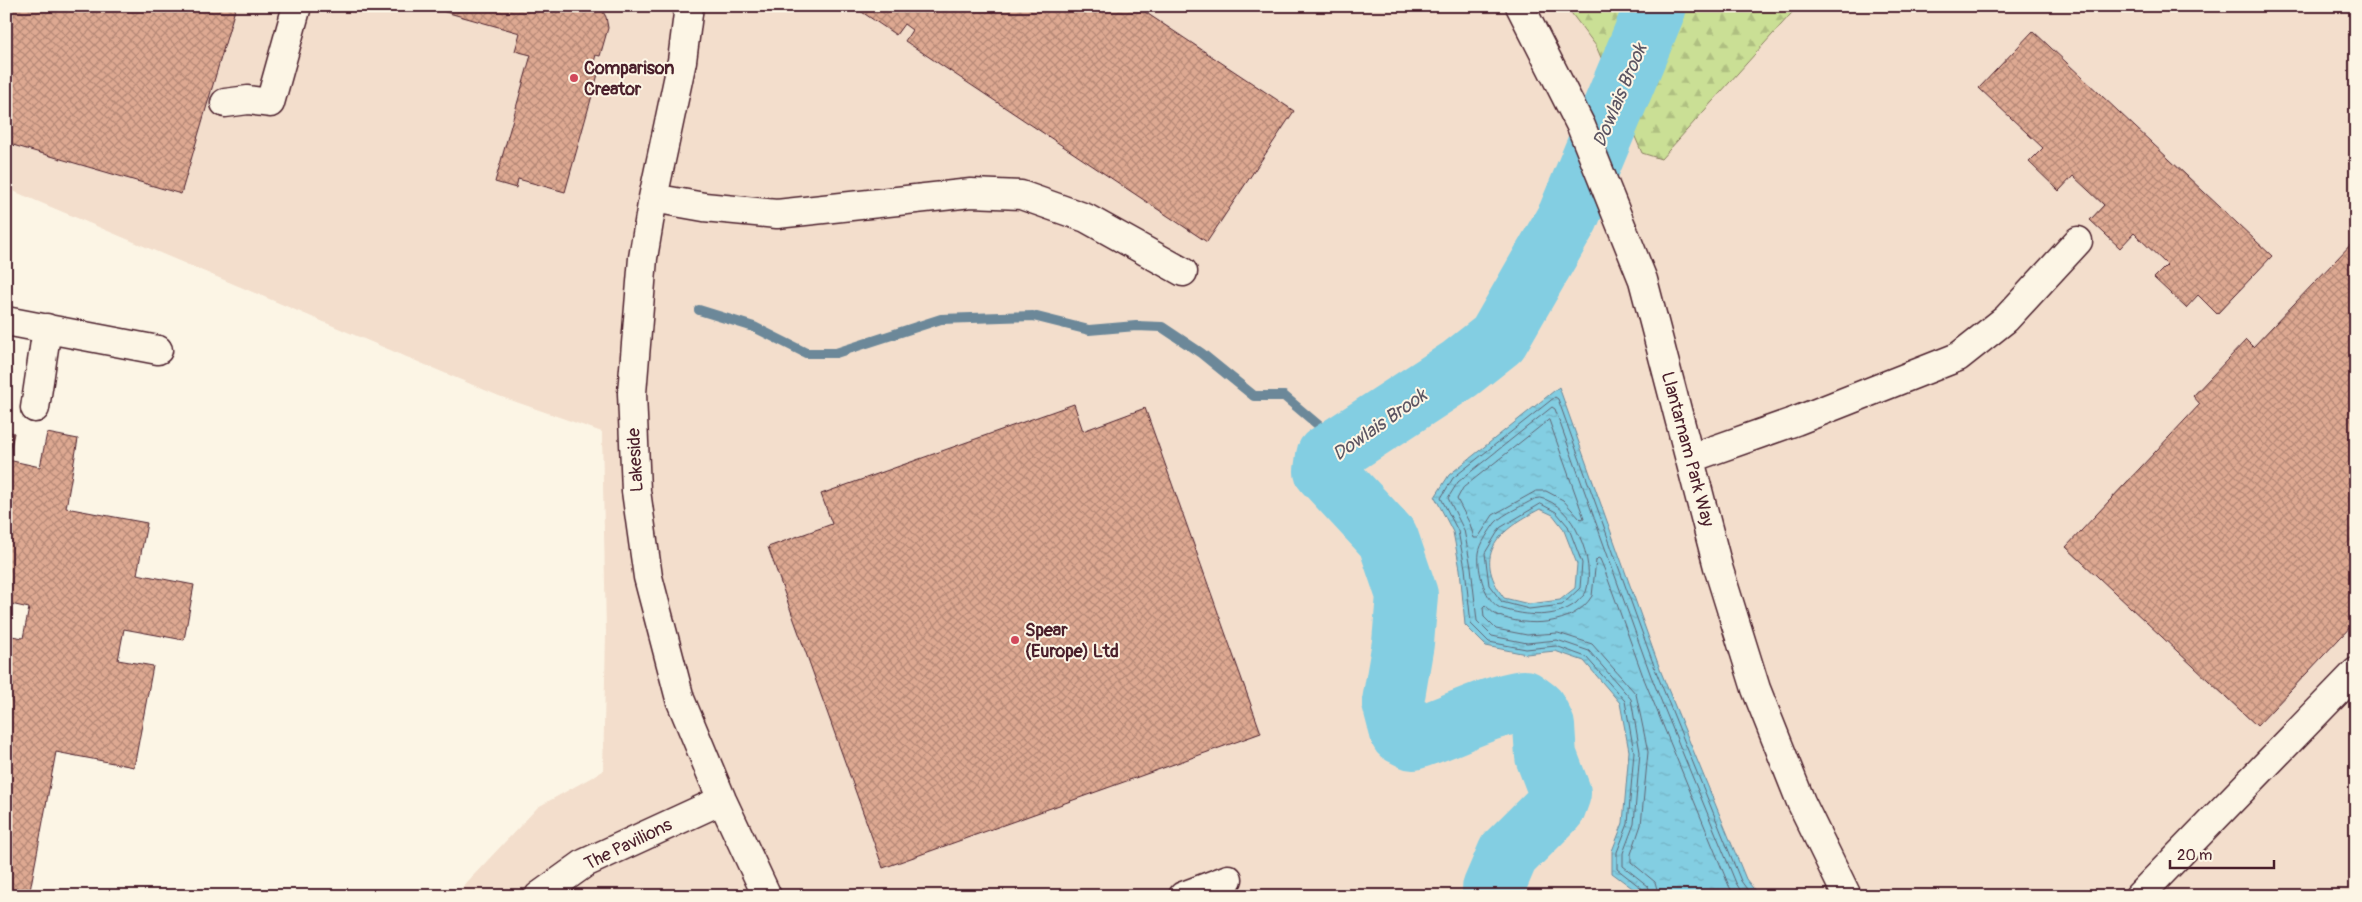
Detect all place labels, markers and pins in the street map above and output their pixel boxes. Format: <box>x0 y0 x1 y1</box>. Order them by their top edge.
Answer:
place label: Comparison Creator <box>584 57 674 101</box>
marker: Comparison Creator <box>568 72 580 84</box>
place label: Spear (Europe) Ltd <box>1025 619 1119 663</box>
marker: Spear (Europe) Ltd <box>1009 634 1021 646</box>

